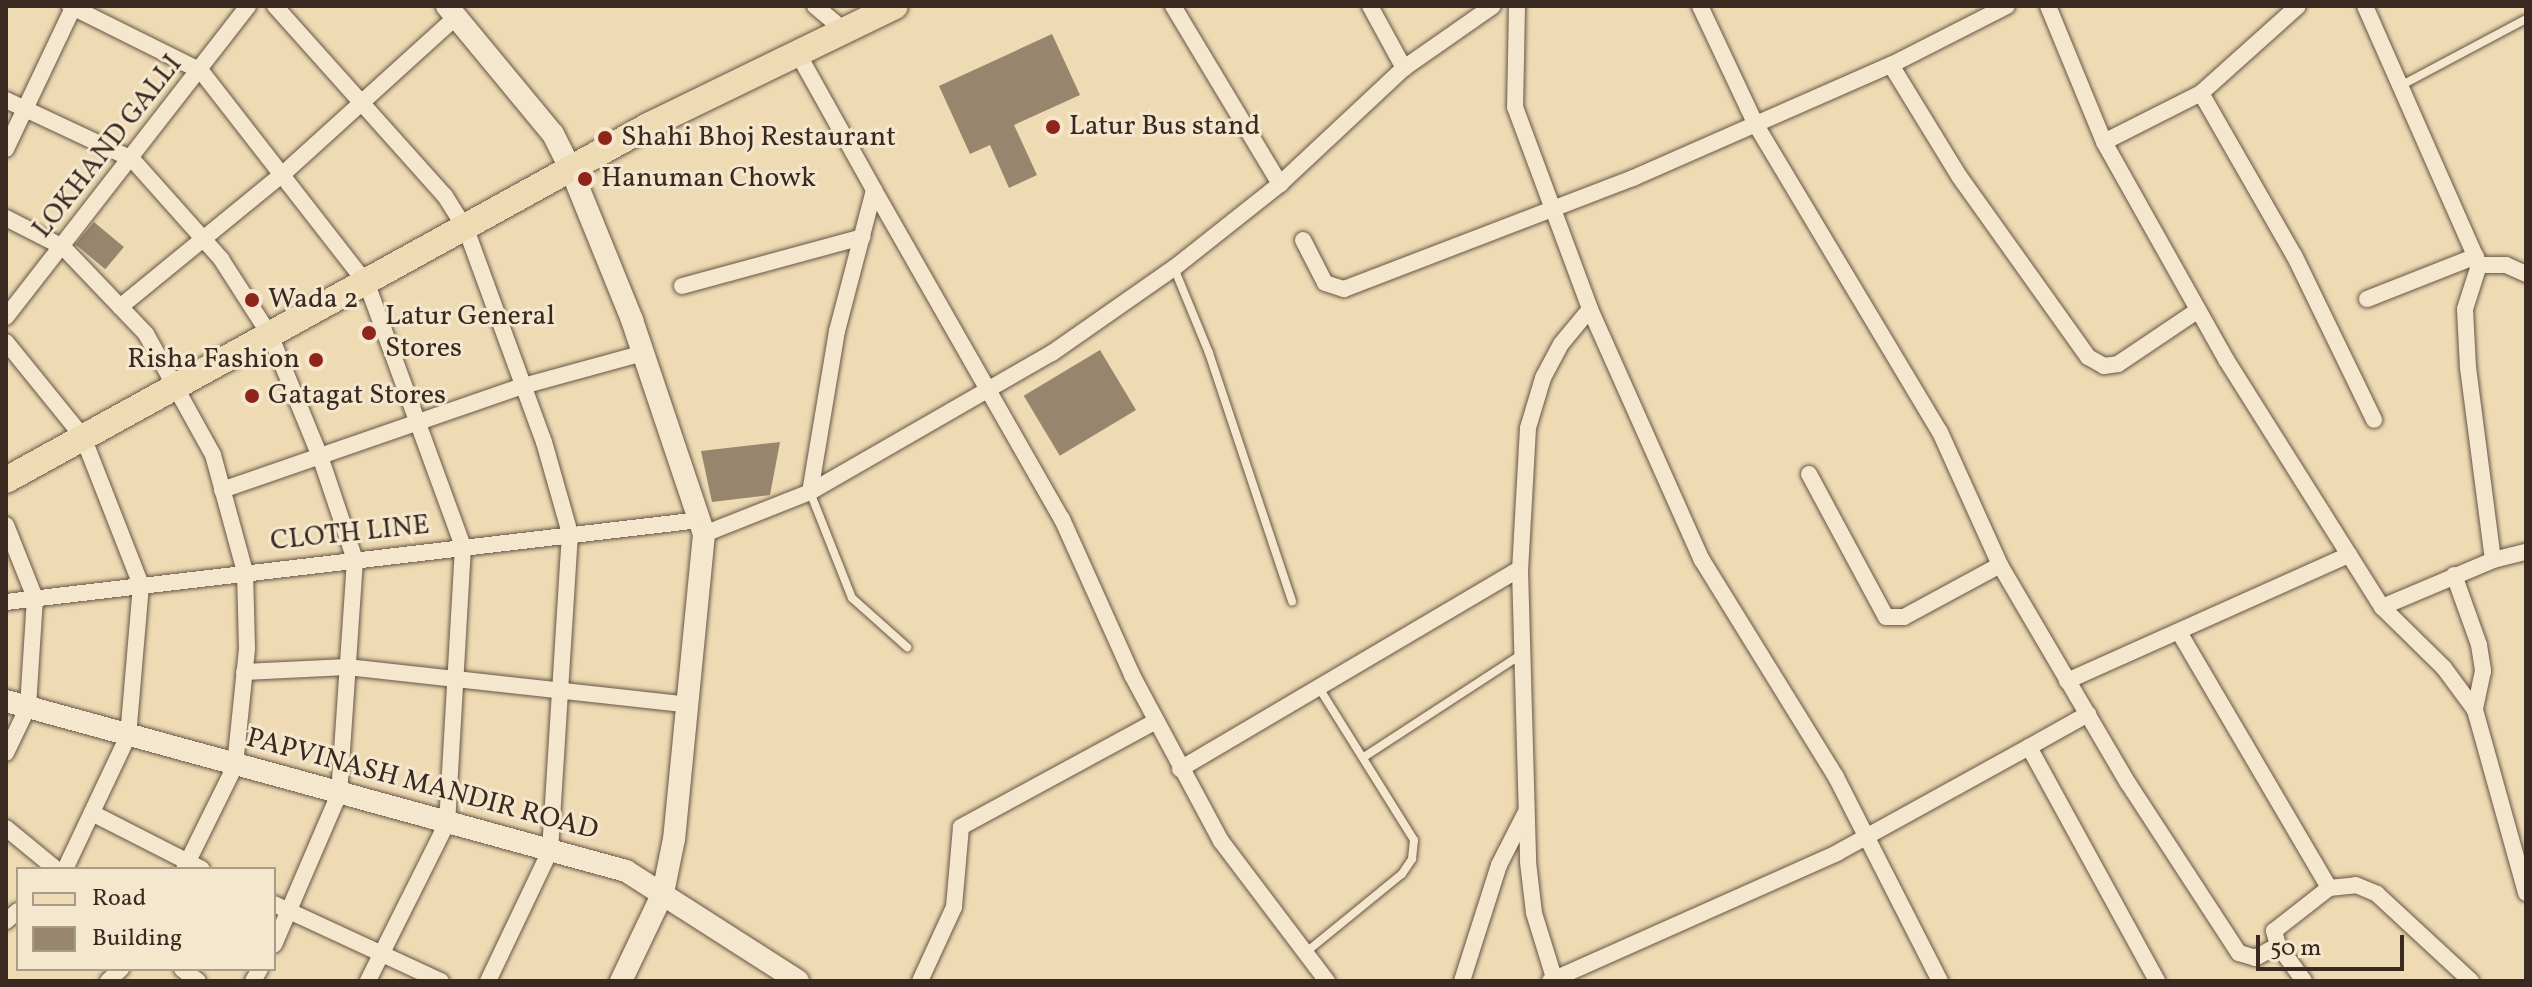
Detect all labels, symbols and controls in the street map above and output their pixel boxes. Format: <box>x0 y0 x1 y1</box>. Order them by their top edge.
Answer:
street label: LOKHAND GALLI <box>26 49 190 245</box>
place label: Latur Bus stand <box>1069 110 1260 144</box>
marker: Latur Bus stand <box>1044 118 1062 136</box>
place label: Shahi Bhoj Restaurant <box>621 121 896 155</box>
marker: Shahi Bhoj Restaurant <box>596 129 614 147</box>
place label: Hanuman Chowk <box>601 162 816 196</box>
marker: Hanuman Chowk <box>576 170 594 188</box>
place label: Wada 2 <box>268 283 358 317</box>
marker: Wada 2 <box>243 291 261 309</box>
place label: Latur General Stores <box>385 300 555 366</box>
marker: Latur General Stores <box>360 324 378 342</box>
place label: Risha Fashion <box>127 343 300 377</box>
marker: Risha Fashion <box>307 351 325 369</box>
place label: Gatagat Stores <box>268 379 446 413</box>
marker: Gatagat Stores <box>243 387 261 405</box>
street label: CLOTH LINE <box>269 509 431 559</box>
street label: PAPVINASH MANDIR ROAD <box>242 722 602 848</box>
legend <box>16 867 276 971</box>
text: Road <box>92 882 146 916</box>
scale bar <box>2260 919 2408 969</box>
text: Building <box>92 922 182 956</box>
text: 50 m <box>2270 932 2322 966</box>

